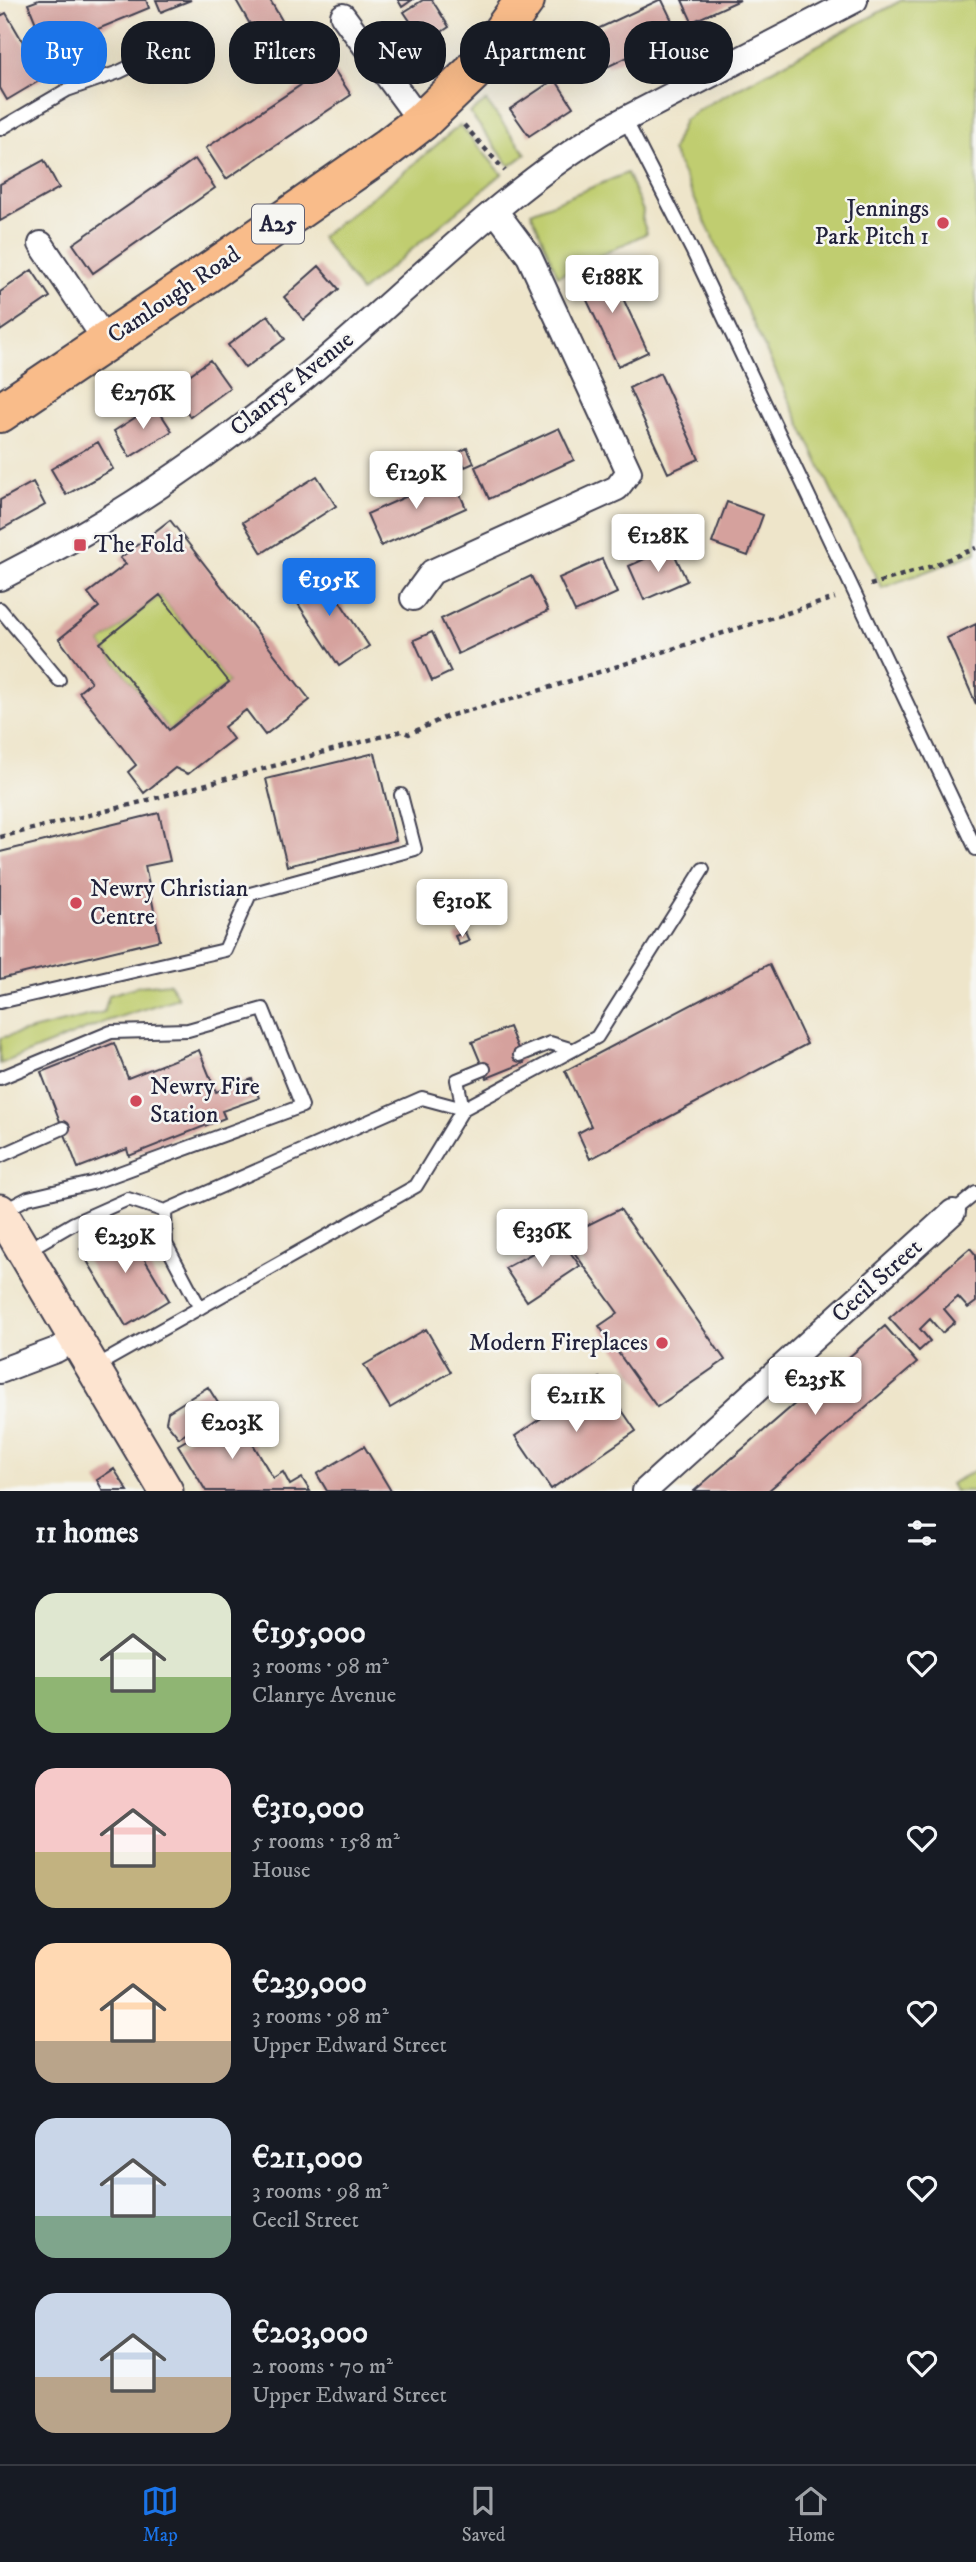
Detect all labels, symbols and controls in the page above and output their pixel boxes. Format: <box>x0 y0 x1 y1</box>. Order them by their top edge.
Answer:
chip: Buy <box>21 21 107 84</box>
chip: Rent <box>121 21 215 84</box>
chip: Filters <box>229 21 340 84</box>
chip: New <box>354 21 446 84</box>
chip: Apartment <box>460 21 610 84</box>
chip: House <box>624 21 733 84</box>
place label: Jennings Park Pitch 1 <box>814 194 929 252</box>
road number: A25 <box>252 204 304 244</box>
marker: Jennings Park Pitch 1 <box>935 215 951 231</box>
street label: Camlough Road <box>102 240 246 350</box>
pin: €188K <box>563 256 661 315</box>
text: €188K <box>581 263 643 292</box>
street label: Clanrye Avenue <box>224 325 360 443</box>
pin: €276K <box>94 372 192 431</box>
text: €276K <box>111 379 175 408</box>
pin: €129K <box>367 452 465 511</box>
text: €129K <box>386 459 446 488</box>
pin: €128K <box>609 514 707 574</box>
text: €128K <box>628 522 688 551</box>
place label: The Fold <box>94 530 184 560</box>
marker: The Fold <box>72 537 88 553</box>
pin: €195K <box>280 558 378 618</box>
text: €195K <box>299 566 359 595</box>
place label: Newry Christian Centre <box>90 874 249 932</box>
pin: €310K <box>413 880 511 939</box>
text: €310K <box>433 887 491 916</box>
marker: Newry Christian Centre <box>68 895 84 911</box>
place label: Newry Fire Station <box>150 1072 260 1130</box>
marker: Newry Fire Station <box>128 1093 144 1109</box>
pin: €336K <box>493 1210 591 1269</box>
pin: €239K <box>76 1216 174 1275</box>
text: €336K <box>513 1217 571 1246</box>
text: €239K <box>95 1223 156 1252</box>
street label: Cecil Street <box>826 1232 929 1329</box>
place label: Modern Fireplaces <box>469 1328 648 1358</box>
marker: Modern Fireplaces <box>654 1335 670 1351</box>
pin: €235K <box>766 1358 864 1417</box>
text: €235K <box>785 1365 845 1394</box>
pin: €211K <box>527 1374 625 1434</box>
text: €211K <box>547 1382 605 1411</box>
pin: €203K <box>183 1402 281 1461</box>
text: €203K <box>201 1409 263 1438</box>
icon: filters <box>903 1514 941 1552</box>
text: 11 homes <box>35 1515 139 1552</box>
text: €195,000 <box>252 1615 366 1652</box>
icon: home <box>91 1621 175 1705</box>
icon: heart <box>903 1644 941 1682</box>
text: 3 rooms · 98 m² <box>252 1652 389 1681</box>
text: Clanrye Avenue <box>252 1681 396 1710</box>
text: €310,000 <box>252 1790 364 1827</box>
icon: home <box>91 1796 175 1880</box>
icon: heart <box>903 1819 941 1857</box>
text: 5 rooms · 158 m² <box>252 1827 400 1856</box>
text: House <box>252 1856 310 1885</box>
text: €239,000 <box>252 1965 367 2002</box>
icon: home <box>91 1971 175 2055</box>
icon: heart <box>903 1994 941 2032</box>
text: 3 rooms · 98 m² <box>252 2002 389 2031</box>
text: Upper Edward Street <box>252 2031 447 2060</box>
text: €211,000 <box>252 2140 363 2177</box>
icon: home <box>91 2146 175 2230</box>
icon: heart <box>903 2169 941 2207</box>
text: 3 rooms · 98 m² <box>252 2177 389 2206</box>
text: Cecil Street <box>252 2206 359 2235</box>
text: €203,000 <box>252 2315 368 2352</box>
icon: home <box>91 2321 175 2405</box>
icon: heart <box>903 2344 941 2382</box>
text: 2 rooms · 70 m² <box>252 2352 393 2381</box>
text: Upper Edward Street <box>252 2381 447 2410</box>
tab: Map <box>141 2482 179 2547</box>
tab: Saved <box>462 2482 505 2547</box>
tab: Home <box>788 2482 835 2547</box>

